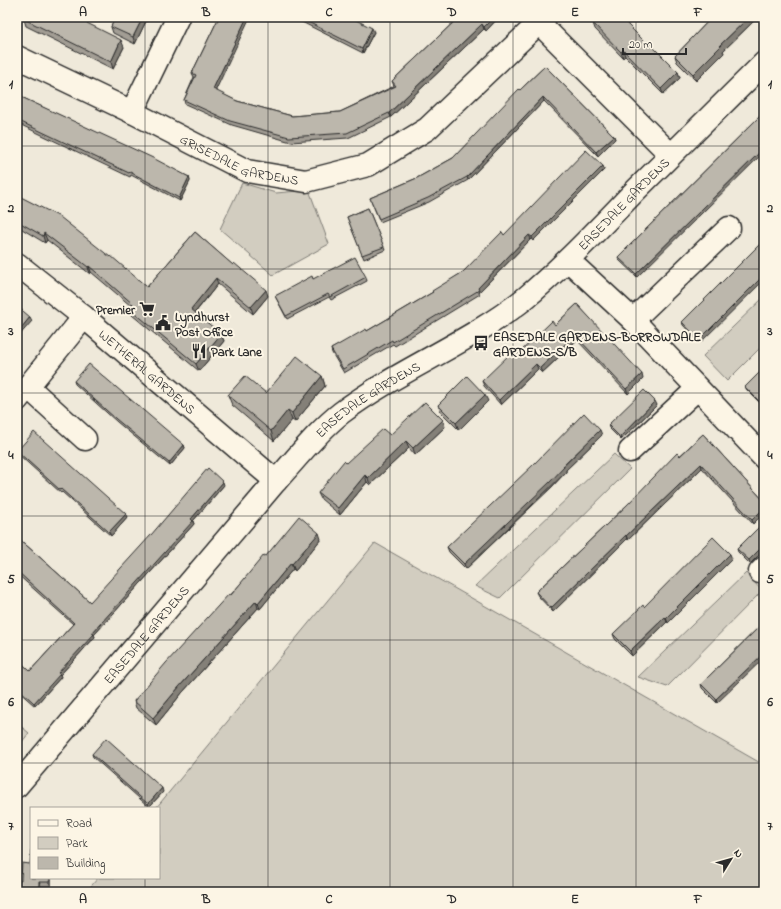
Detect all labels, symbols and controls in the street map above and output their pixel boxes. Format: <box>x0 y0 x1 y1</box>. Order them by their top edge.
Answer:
text: A <box>79 3 87 22</box>
text: B <box>201 3 211 22</box>
text: C <box>325 3 333 22</box>
text: D <box>446 3 457 22</box>
text: E <box>571 3 579 22</box>
text: F <box>693 3 703 22</box>
scale bar <box>623 30 686 56</box>
text: 20 m <box>629 36 652 54</box>
text: 1 <box>9 75 14 94</box>
text: 1 <box>768 75 773 94</box>
street label: GRISEDALE GARDENS <box>176 130 300 191</box>
street label: EASEDALE GARDENS <box>574 154 674 255</box>
text: 2 <box>7 199 15 218</box>
text: 2 <box>766 199 774 218</box>
supermarket icon: Premier <box>138 300 156 318</box>
place label: Premier <box>96 301 136 320</box>
place label: Lyndhurst Post Office <box>175 308 234 342</box>
public building icon: Lyndhurst Post Office <box>154 314 172 332</box>
text: 3 <box>7 322 14 341</box>
text: 3 <box>766 322 773 341</box>
street label: WETHERAL GARDENS <box>94 326 199 419</box>
place label: EASEDALE GARDENS-BORROWDALE GARDENS-S/B <box>493 328 701 362</box>
bus stop icon: EASEDALE GARDENS-BORROWDALE GARDENS-S/B <box>472 334 490 352</box>
restaurant icon: Park Lane <box>190 342 208 360</box>
place label: Park Lane <box>211 343 263 362</box>
street label: EASEDALE GARDENS <box>312 358 424 442</box>
text: 4 <box>7 446 14 465</box>
text: 4 <box>766 446 773 465</box>
text: 5 <box>7 570 15 589</box>
text: 5 <box>766 570 774 589</box>
street label: EASEDALE GARDENS <box>100 582 194 689</box>
text: 6 <box>7 693 14 712</box>
text: 6 <box>766 693 773 712</box>
legend <box>30 807 160 879</box>
text: Road <box>66 815 92 833</box>
text: 7 <box>8 817 14 836</box>
text: 7 <box>767 817 773 836</box>
text: Park <box>66 835 88 853</box>
north arrow <box>711 839 751 879</box>
text: N <box>730 846 747 861</box>
text: Building <box>65 855 105 874</box>
text: A <box>79 890 87 909</box>
text: B <box>201 890 211 909</box>
text: C <box>325 890 333 909</box>
text: D <box>446 890 457 909</box>
text: E <box>571 890 579 909</box>
text: F <box>693 890 703 909</box>

